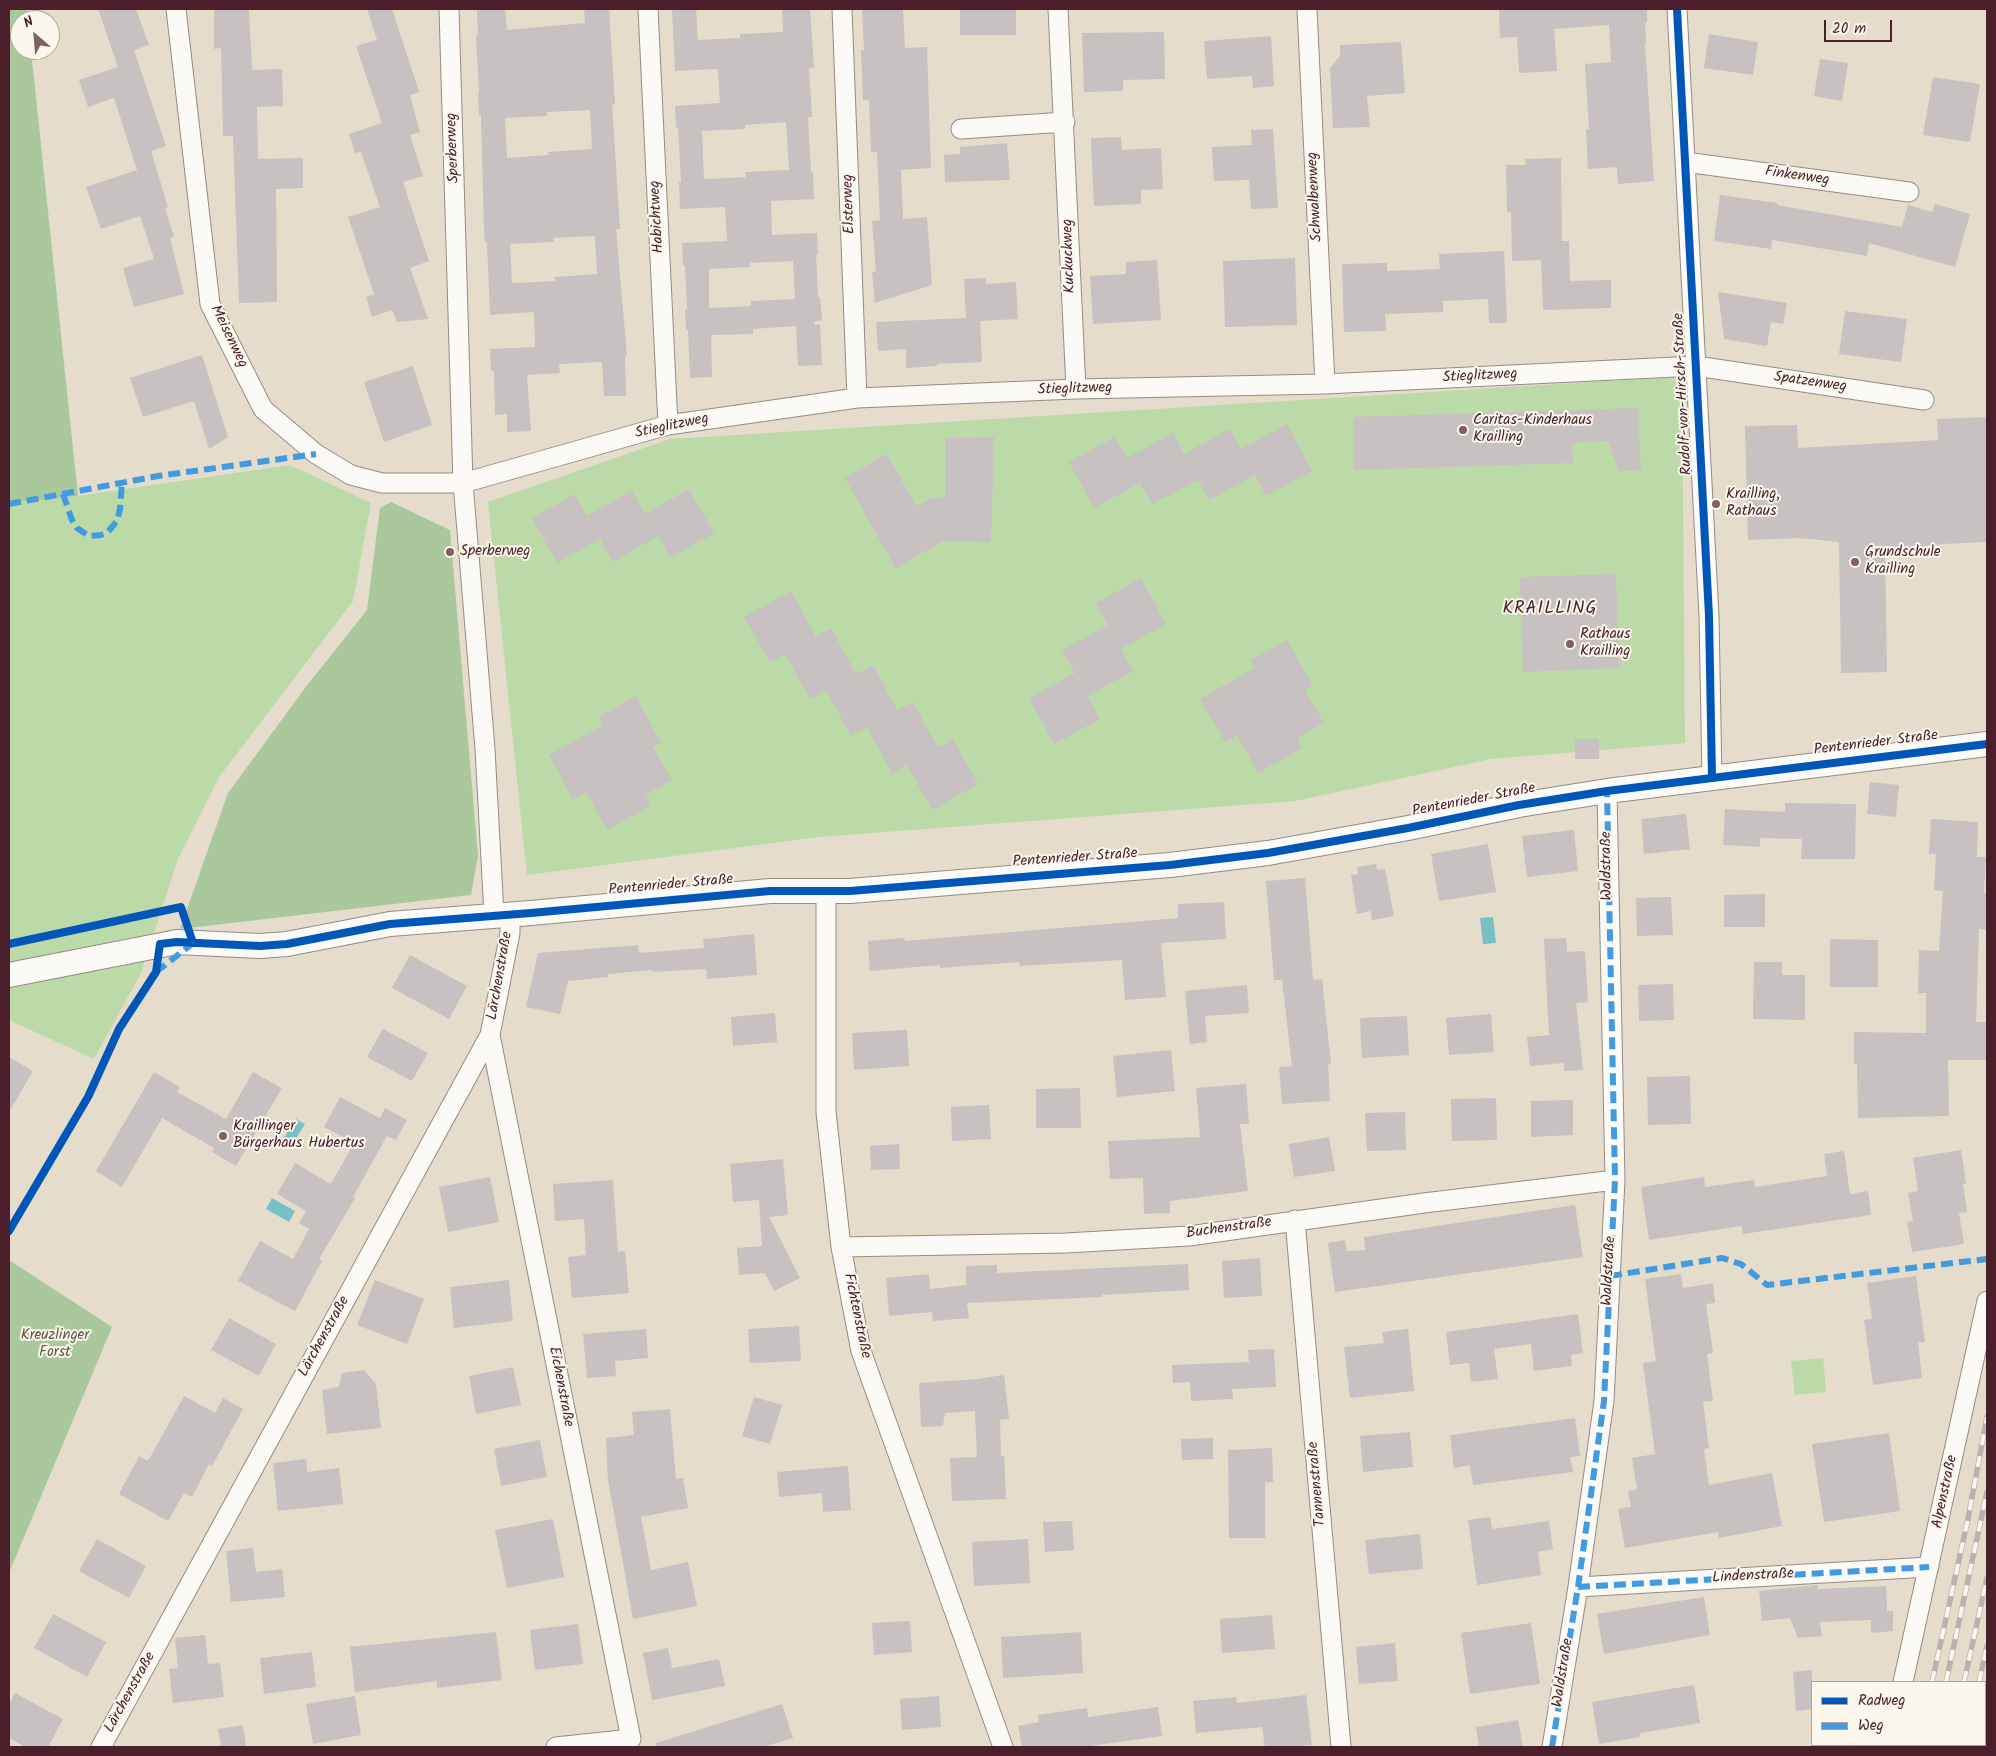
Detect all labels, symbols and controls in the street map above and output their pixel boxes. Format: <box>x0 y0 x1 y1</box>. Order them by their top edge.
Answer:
north arrow <box>10 10 60 60</box>
scale bar <box>1826 10 1894 42</box>
text: N <box>20 11 38 34</box>
text: 20 m <box>1832 17 1866 41</box>
street label: Sperberweg <box>444 113 464 183</box>
street label: Schwalbenweg <box>1305 152 1327 242</box>
street label: Finkenweg <box>1763 164 1831 190</box>
street label: Elsterweg <box>840 174 860 234</box>
street label: Habichtweg <box>647 180 669 254</box>
street label: Kuckuckweg <box>1060 218 1080 294</box>
street label: Meisenweg <box>205 303 251 371</box>
street label: Rudolf-von-Hirsch-Straße <box>1671 312 1697 476</box>
street label: Stieglitzweg <box>1442 366 1518 388</box>
street label: Spatzenweg <box>1772 369 1848 397</box>
street label: Stieglitzweg <box>1037 380 1113 400</box>
street label: Stieglitzweg <box>634 410 710 444</box>
place label: Caritas-Kinderhaus Krailling <box>1473 412 1592 447</box>
marker: Caritas-Kinderhaus Krailling <box>1457 424 1469 436</box>
place label: Krailling, Rathaus <box>1726 486 1780 521</box>
marker: Krailling, Rathaus <box>1710 498 1722 510</box>
place label: Sperberweg <box>460 543 530 561</box>
place label: Grundschule Krailling <box>1865 544 1941 579</box>
marker: Sperberweg <box>444 546 456 558</box>
marker: Grundschule Krailling <box>1849 556 1861 568</box>
district label: KRAILLING <box>1501 599 1599 621</box>
place label: Rathaus Krailling <box>1580 626 1630 661</box>
marker: Rathaus Krailling <box>1564 638 1576 650</box>
street label: Pentenrieder Straße <box>1813 727 1939 761</box>
street label: Pentenrieder Straße <box>1411 780 1537 822</box>
street label: Waldstraße <box>1598 831 1618 901</box>
street label: Pentenrieder Straße <box>1012 846 1138 872</box>
street label: Pentenrieder Straße <box>608 872 734 900</box>
street label: Lärchenstraße <box>484 930 518 1022</box>
place label: Kraillinger Bürgerhaus Hubertus <box>233 1118 365 1153</box>
marker: Kraillinger Bürgerhaus Hubertus <box>217 1130 229 1142</box>
street label: Buchenstraße <box>1185 1214 1273 1244</box>
street label: Waldstraße <box>1599 1236 1621 1306</box>
street label: Fichtenstraße <box>838 1272 874 1360</box>
street label: Lärchenstraße <box>295 1294 355 1380</box>
park label: Kreuzlinger Forst <box>21 1327 89 1362</box>
street label: Eichenstraße <box>543 1345 577 1429</box>
street label: Tannenstraße <box>1305 1441 1331 1527</box>
street label: Alpenstraße <box>1929 1454 1963 1530</box>
street label: Lindenstraße <box>1712 1566 1794 1588</box>
street label: Waldstraße <box>1550 1637 1578 1709</box>
street label: Lärchenstraße <box>101 1650 161 1736</box>
legend <box>1811 1681 1986 1746</box>
text: Radweg <box>1858 1689 1905 1713</box>
text: Weg <box>1858 1714 1884 1738</box>

